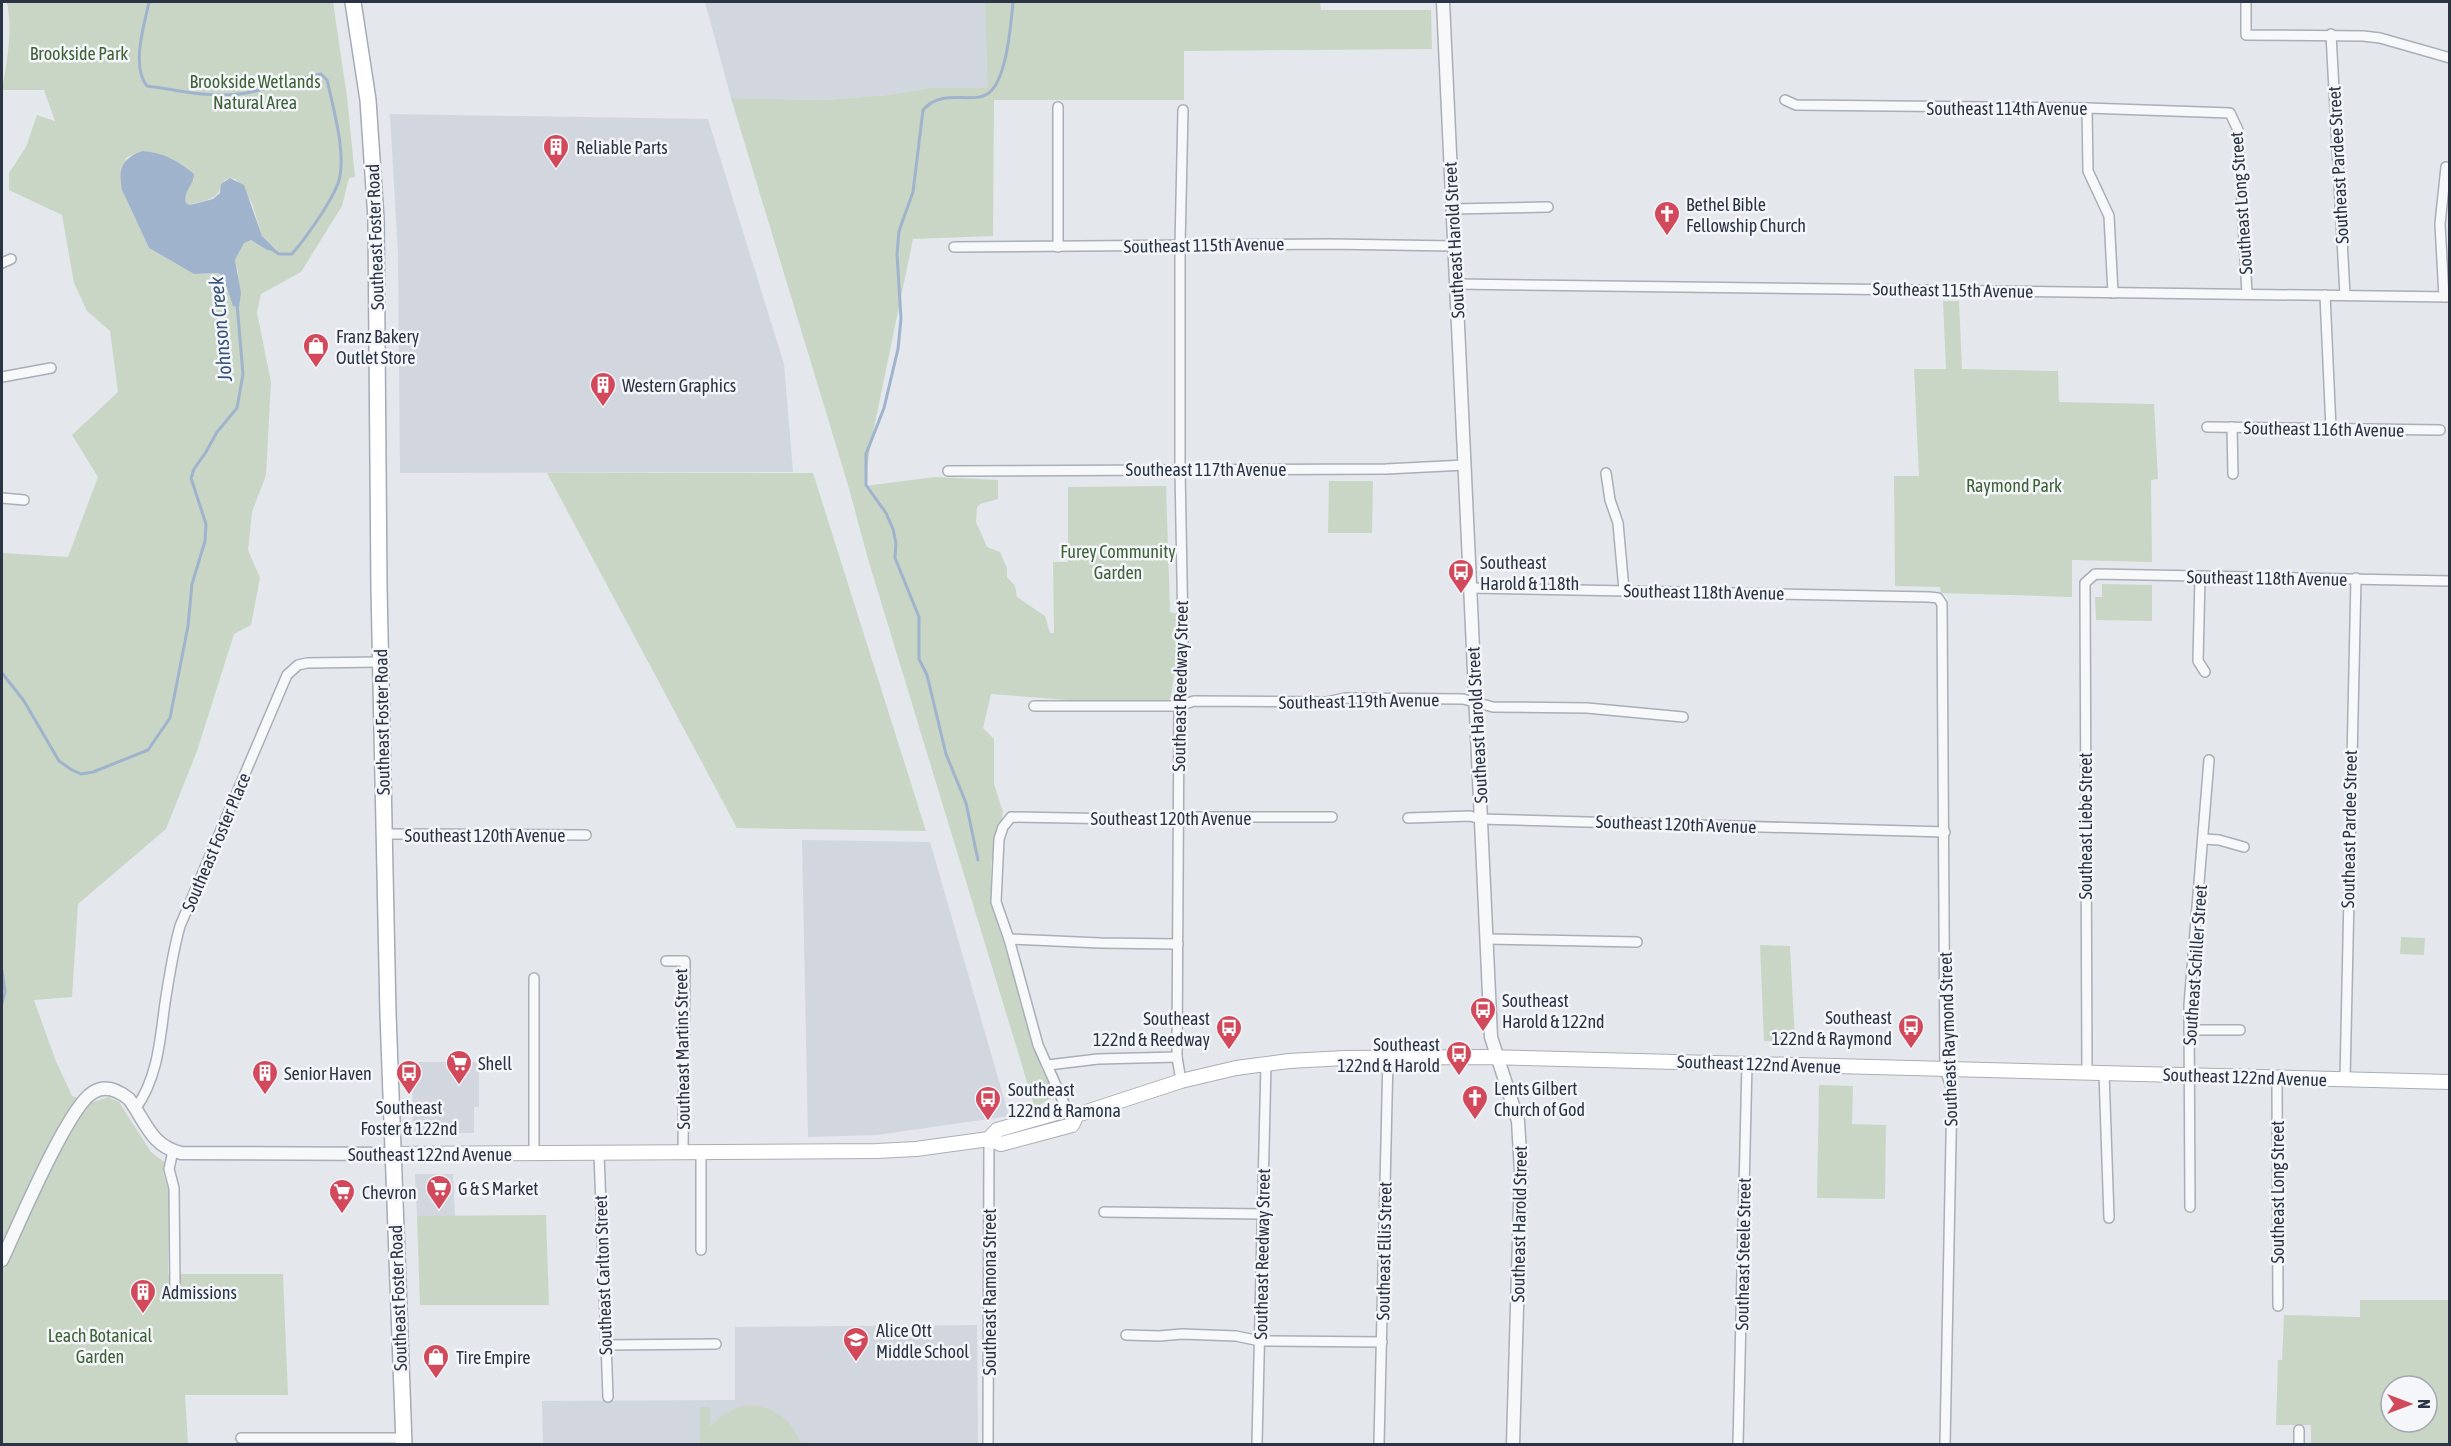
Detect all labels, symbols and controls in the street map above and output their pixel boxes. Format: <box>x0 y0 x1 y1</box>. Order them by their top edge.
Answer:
park label: Brookside Park <box>30 43 128 64</box>
park label: Brookside Wetlands Natural Area <box>190 71 320 113</box>
street label: Southeast Pardee Street <box>2323 86 2353 244</box>
street label: Southeast 114th Avenue <box>1927 98 2087 119</box>
street label: Southeast Long Street <box>2226 131 2256 275</box>
building icon: Reliable Parts <box>541 132 571 170</box>
place label: Reliable Parts <box>576 137 668 158</box>
street label: Southeast Harold Street <box>1439 161 1469 319</box>
street label: Southeast Foster Road <box>362 164 388 310</box>
place label: Bethel Bible Fellowship Church <box>1686 194 1806 236</box>
church icon: Bethel Bible Fellowship Church <box>1652 199 1682 237</box>
street label: Southeast 115th Avenue <box>1123 233 1285 257</box>
water label: Johnson Creek <box>204 276 236 383</box>
street label: Southeast 115th Avenue <box>1872 278 2034 302</box>
place label: Franz Bakery Outlet Store <box>336 326 419 368</box>
shop icon: Franz Bakery Outlet Store <box>301 331 331 369</box>
building icon: Western Graphics <box>588 370 618 408</box>
place label: Western Graphics <box>622 375 736 396</box>
street label: Southeast 116th Avenue <box>2243 417 2405 441</box>
street label: Southeast 117th Avenue <box>1126 459 1286 480</box>
park label: Raymond Park <box>1966 475 2062 496</box>
park label: Furey Community Garden <box>1060 541 1176 583</box>
place label: Southeast Harold & 118th <box>1480 552 1579 594</box>
bus stop icon: Southeast Harold & 118th <box>1446 557 1476 595</box>
street label: Southeast 118th Avenue <box>2186 566 2348 590</box>
street label: Southeast 118th Avenue <box>1623 580 1785 604</box>
street label: Southeast Reedway Street <box>1168 600 1192 772</box>
street label: Southeast Harold Street <box>1462 646 1492 804</box>
street label: Southeast Foster Road <box>370 649 394 795</box>
street label: Southeast 119th Avenue <box>1278 689 1440 713</box>
street label: Southeast Pardee Street <box>2337 750 2361 908</box>
street label: Southeast Liebe Street <box>2075 752 2096 900</box>
street label: Southeast Foster Place <box>177 769 255 915</box>
street label: Southeast 120th Avenue <box>1091 808 1251 829</box>
street label: Southeast 120th Avenue <box>1595 811 1757 837</box>
street label: Southeast 120th Avenue <box>405 825 565 846</box>
street label: Southeast Schiller Street <box>2179 884 2211 1046</box>
street label: Southeast Raymond Street <box>1934 951 1962 1127</box>
street label: Southeast Martins Street <box>670 968 694 1130</box>
place label: Southeast Harold & 122nd <box>1502 990 1605 1032</box>
bus stop icon: Southeast Harold & 122nd <box>1468 995 1498 1033</box>
place label: Southeast 122nd & Raymond <box>1772 1007 1892 1049</box>
place label: Southeast 122nd & Reedway <box>1093 1008 1210 1050</box>
bus stop icon: Southeast 122nd & Raymond <box>1896 1012 1926 1050</box>
bus stop icon: Southeast 122nd & Reedway <box>1214 1013 1244 1051</box>
place label: Southeast 122nd & Harold <box>1337 1034 1440 1076</box>
bus stop icon: Southeast 122nd & Harold <box>1444 1039 1474 1077</box>
supermarket icon: Shell <box>444 1048 474 1086</box>
street label: Southeast 122nd Avenue <box>1677 1051 1841 1077</box>
place label: Shell <box>478 1053 512 1074</box>
building icon: Senior Haven <box>250 1058 280 1096</box>
bus stop icon: Southeast Foster & 122nd <box>394 1058 424 1096</box>
place label: Senior Haven <box>284 1063 372 1084</box>
street label: Southeast 122nd Avenue <box>2163 1064 2327 1090</box>
place label: Lents Gilbert Church of God <box>1494 1078 1585 1120</box>
place label: Southeast 122nd & Ramona <box>1008 1079 1121 1121</box>
church icon: Lents Gilbert Church of God <box>1460 1083 1490 1121</box>
bus stop icon: Southeast 122nd & Ramona <box>973 1084 1003 1122</box>
place label: Southeast Foster & 122nd <box>360 1097 458 1139</box>
street label: Southeast Long Street <box>2267 1120 2288 1264</box>
street label: Southeast 122nd Avenue <box>348 1144 512 1165</box>
street label: Southeast Harold Street <box>1507 1145 1531 1303</box>
street label: Southeast Reedway Street <box>1250 1168 1274 1340</box>
supermarket icon: G & S Market <box>424 1173 454 1211</box>
supermarket icon: Chevron <box>327 1177 357 1215</box>
street label: Southeast Steele Street <box>1731 1177 1755 1331</box>
place label: G & S Market <box>458 1178 539 1199</box>
street label: Southeast Ellis Street <box>1372 1181 1396 1321</box>
place label: Chevron <box>362 1182 417 1203</box>
street label: Southeast Carlton Street <box>590 1195 616 1355</box>
street label: Southeast Ramona Street <box>979 1208 1000 1376</box>
street label: Southeast Foster Road <box>385 1225 411 1371</box>
building icon: Admissions <box>128 1277 158 1315</box>
place label: Admissions <box>162 1282 237 1303</box>
place label: Alice Ott Middle School <box>876 1320 969 1362</box>
park label: Leach Botanical Garden <box>48 1325 153 1367</box>
school or university icon: Alice Ott Middle School <box>841 1325 871 1363</box>
shop icon: Tire Empire <box>421 1342 451 1380</box>
place label: Tire Empire <box>456 1347 530 1368</box>
north arrow <box>2379 1374 2439 1434</box>
text: N <box>2415 1399 2433 1409</box>

